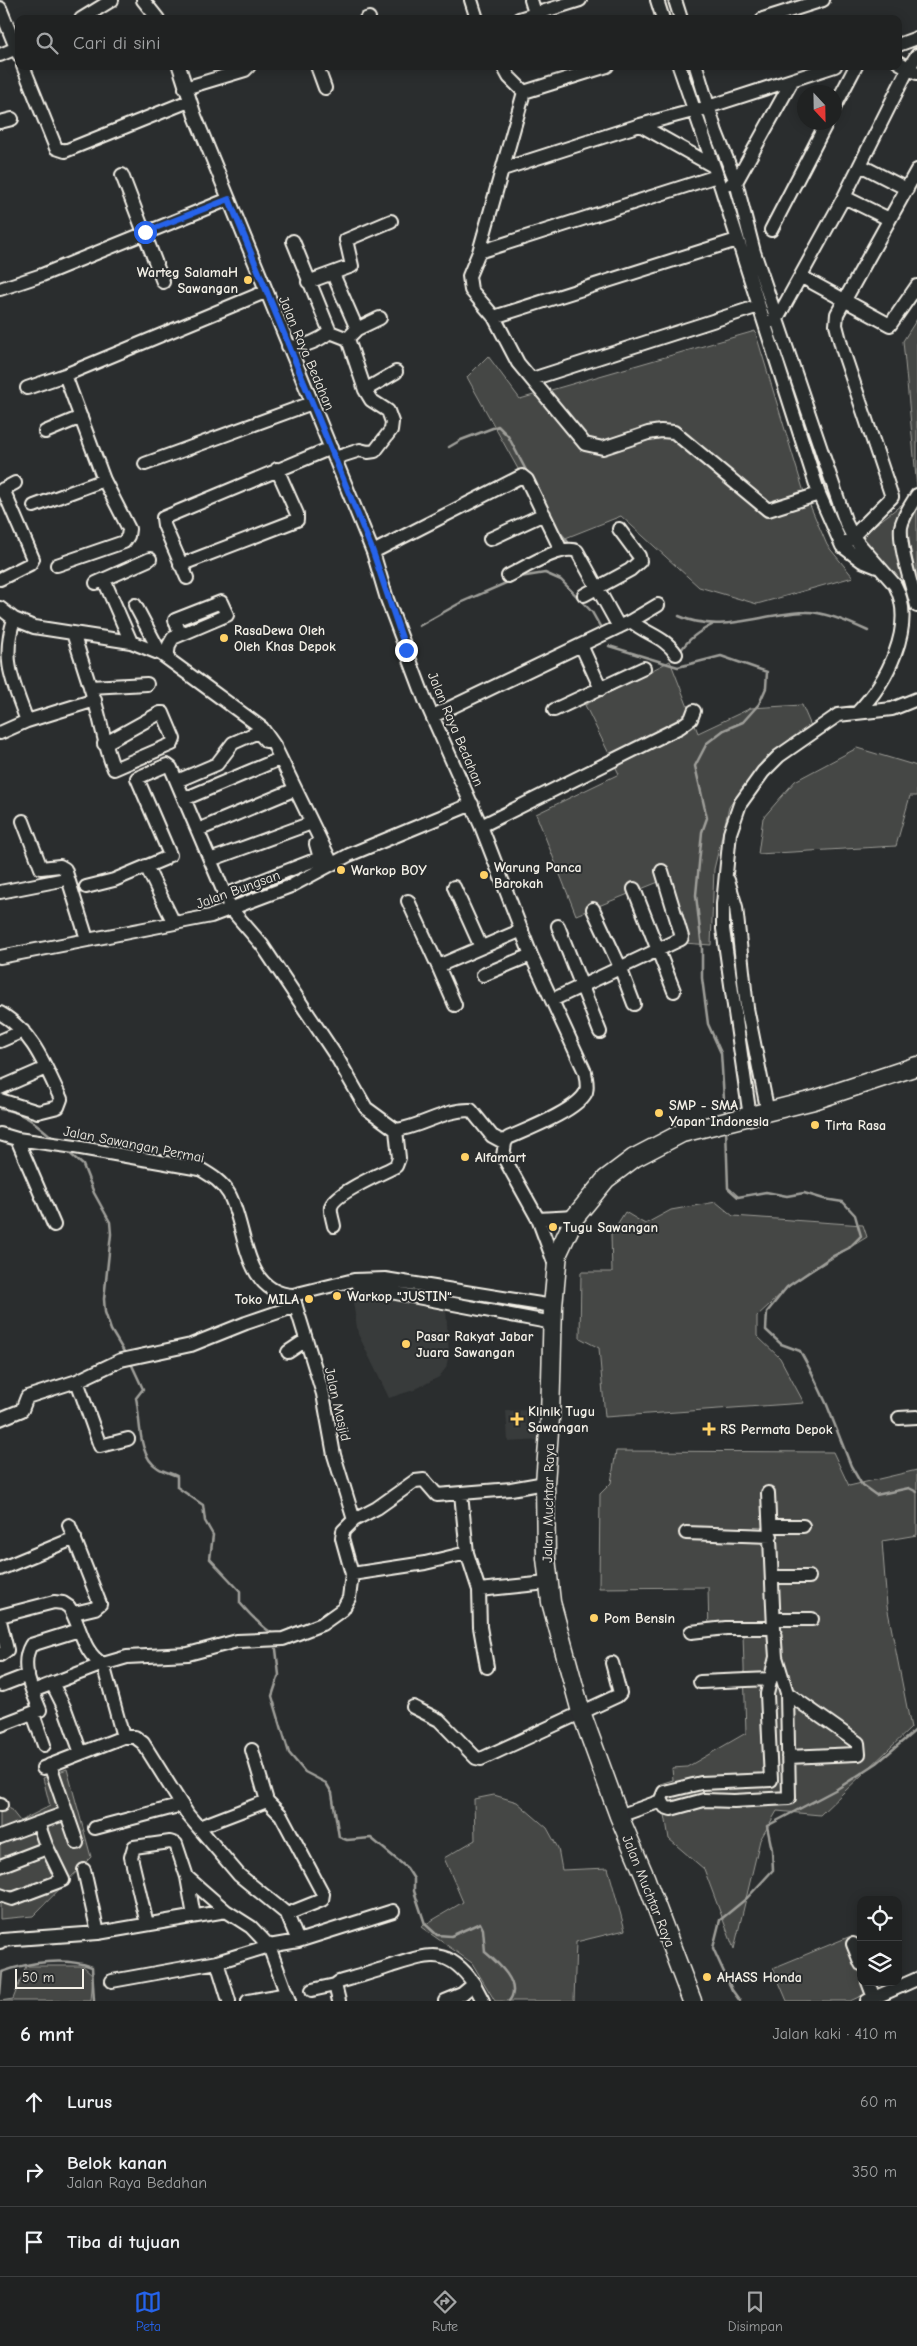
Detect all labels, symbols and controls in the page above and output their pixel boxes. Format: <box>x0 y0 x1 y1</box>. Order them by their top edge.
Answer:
search box <box>15 15 902 70</box>
icon: search <box>33 29 61 57</box>
text: Cari di sini <box>73 32 160 54</box>
north arrow <box>797 85 842 130</box>
route start <box>134 221 157 244</box>
place label: Warteg SalamaH Sawangan <box>137 264 238 297</box>
marker: Warteg SalamaH Sawangan <box>242 274 254 286</box>
street label: Jalan Raya Bedahan <box>275 293 338 413</box>
place label: RasaDewa Oleh Oleh Khas Depok <box>234 622 336 655</box>
marker: RasaDewa Oleh Oleh Khas Depok <box>218 632 230 644</box>
route end <box>395 639 418 662</box>
street label: Jalan Raya Bedahan <box>424 669 487 789</box>
place label: Warung Panca Barokah <box>494 859 582 892</box>
place label: Warkop BOY <box>351 862 428 879</box>
marker: Warkop BOY <box>335 864 347 876</box>
street label: Jalan Bungsan <box>194 866 282 913</box>
marker: Warung Panca Barokah <box>478 869 490 881</box>
place label: SMP - SMA Yapan Indonesia <box>669 1097 769 1130</box>
marker: SMP - SMA Yapan Indonesia <box>653 1107 665 1119</box>
place label: Tirta Rasa <box>825 1117 886 1134</box>
marker: Tirta Rasa <box>809 1119 821 1131</box>
street label: Jalan Sawangan Permai <box>62 1122 206 1166</box>
place label: Alfamart <box>475 1149 526 1166</box>
marker: Alfamart <box>459 1151 471 1163</box>
place label: Tugu Sawangan <box>563 1219 658 1236</box>
marker: Tugu Sawangan <box>547 1221 559 1233</box>
place label: Warkop "JUSTIN" <box>347 1288 452 1305</box>
marker: Warkop "JUSTIN" <box>331 1290 343 1302</box>
place label: Toko MILA <box>235 1291 299 1308</box>
marker: Toko MILA <box>303 1293 315 1305</box>
place label: Pasar Rakyat Jabar Juara Sawangan <box>416 1328 534 1361</box>
marker: Pasar Rakyat Jabar Juara Sawangan <box>400 1338 412 1350</box>
street label: Jalan Masjid <box>321 1366 354 1443</box>
place label: Klinik Tugu Sawangan <box>528 1403 595 1436</box>
marker: Klinik Tugu Sawangan <box>510 1412 524 1426</box>
place label: RS Permata Depok <box>720 1421 833 1438</box>
marker: RS Permata Depok <box>702 1422 716 1436</box>
street label: Jalan Muchtar Raya <box>539 1443 558 1563</box>
place label: Pom Bensin <box>604 1610 675 1627</box>
marker: Pom Bensin <box>588 1612 600 1624</box>
street label: Jalan Muchtar Raya <box>618 1833 679 1950</box>
map controls <box>857 1896 902 1986</box>
button: locate <box>857 1896 902 1941</box>
button: layers <box>857 1941 902 1986</box>
scale bar <box>15 1966 84 1989</box>
text: 50 m <box>22 1969 54 1986</box>
place label: AHASS Honda <box>717 1969 802 1986</box>
marker: AHASS Honda <box>701 1971 713 1983</box>
text: 6 mnt <box>20 2022 73 2046</box>
text: Jalan kaki · 410 m <box>773 2025 897 2043</box>
icon: ahead <box>20 2088 48 2116</box>
text: Lurus <box>67 2091 112 2113</box>
text: 60 m <box>860 2093 897 2111</box>
text: Belok kanan <box>67 2152 167 2174</box>
icon: right <box>20 2158 48 2186</box>
text: 350 m <box>852 2163 897 2181</box>
text: Jalan Raya Bedahan <box>67 2174 207 2192</box>
icon: arrive <box>20 2228 48 2256</box>
text: Tiba di tujuan <box>67 2231 180 2253</box>
tab: Peta <box>134 2288 162 2335</box>
tab: Rute <box>431 2288 459 2335</box>
tab: Disimpan <box>728 2288 783 2335</box>

